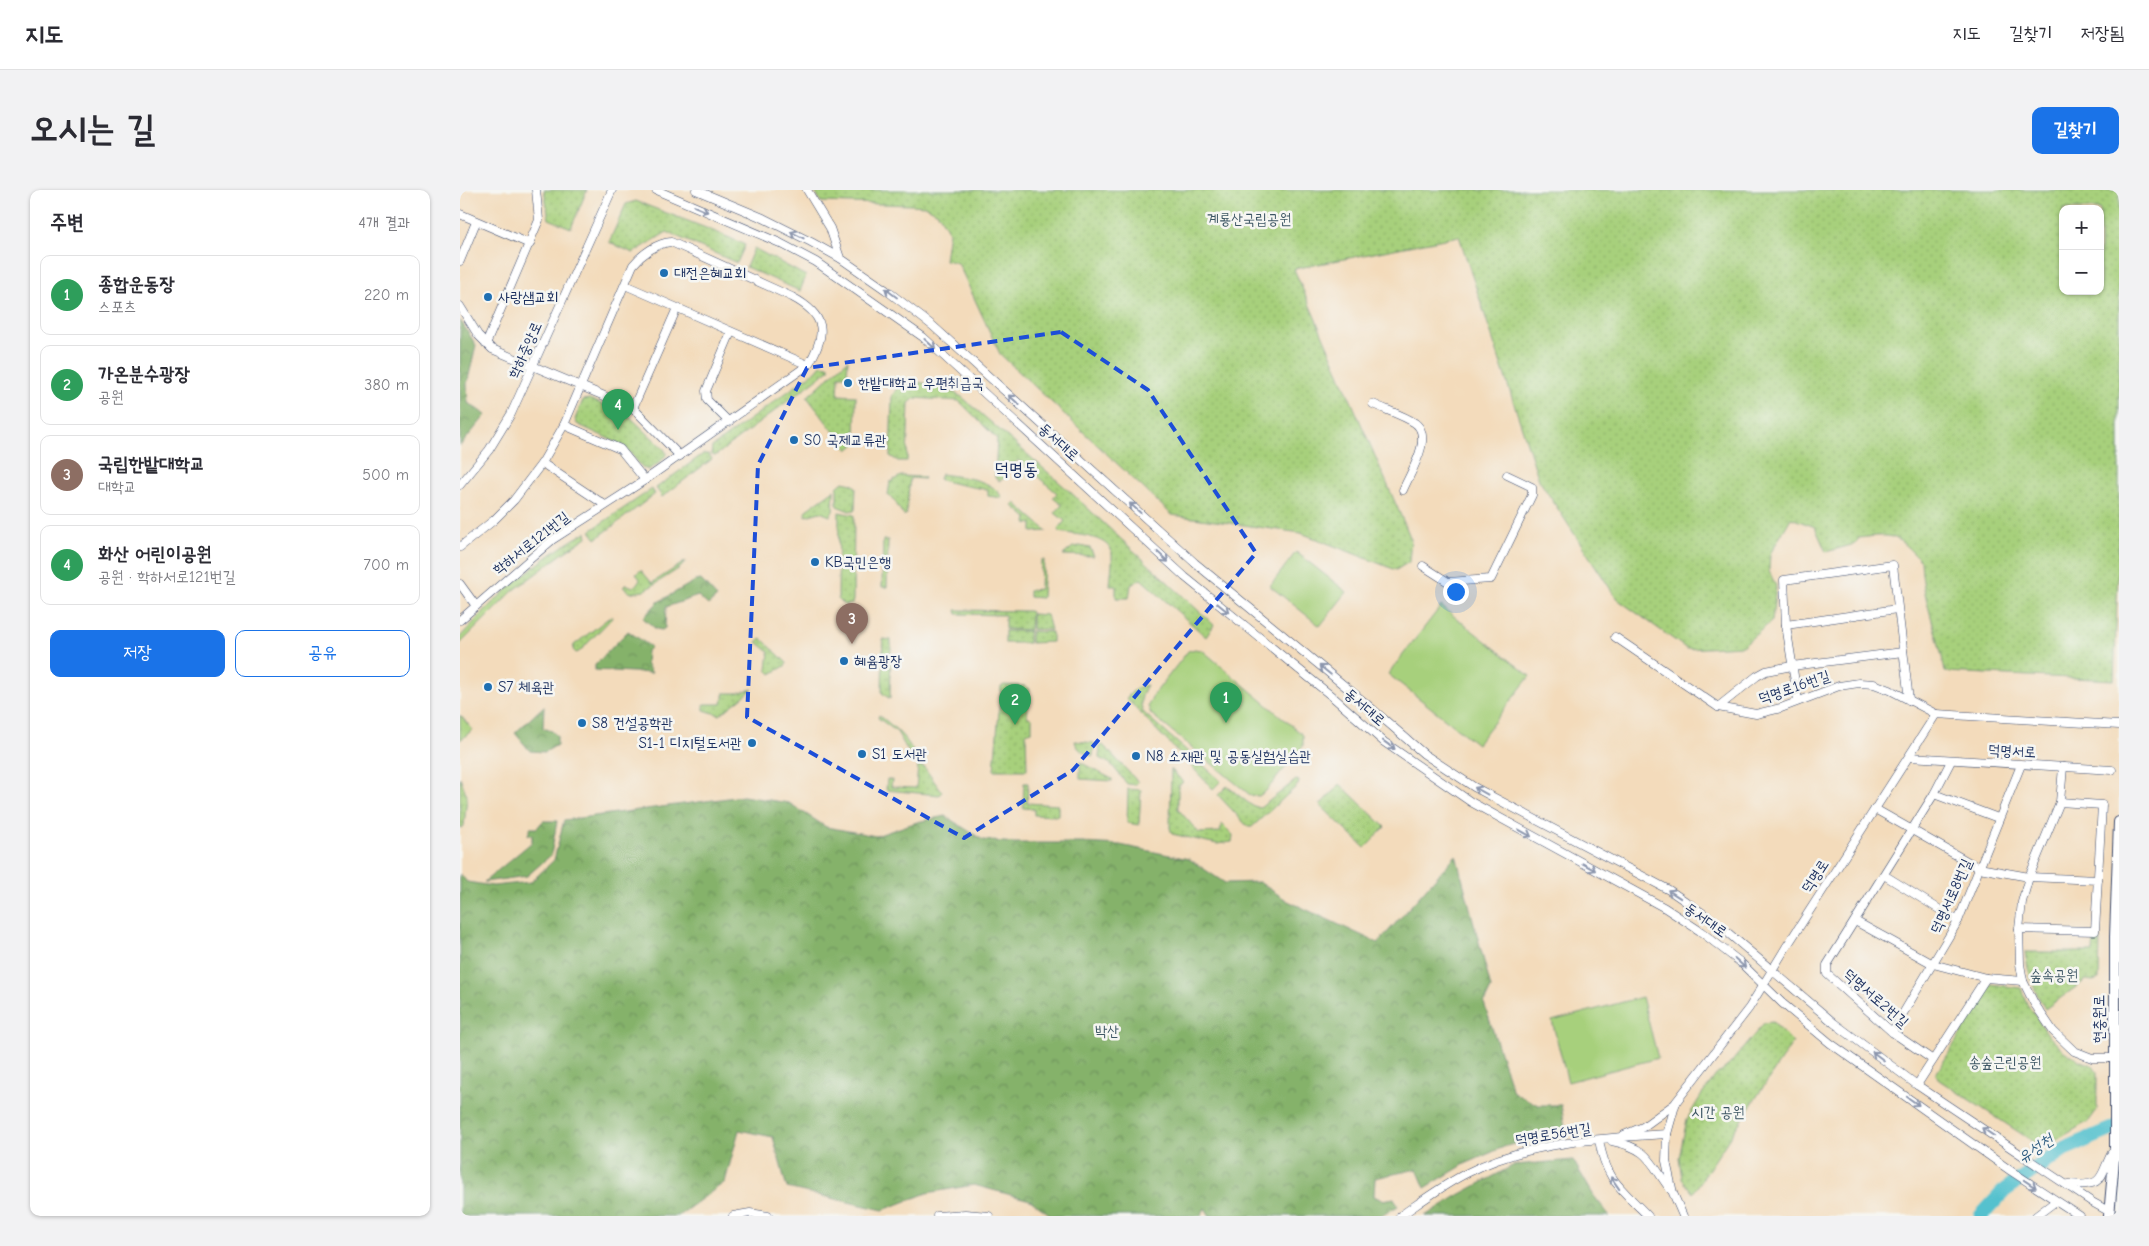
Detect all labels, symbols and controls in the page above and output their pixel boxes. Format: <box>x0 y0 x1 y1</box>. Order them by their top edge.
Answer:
text: 지도 <box>25 20 64 48</box>
text: 지도 <box>1952 23 1981 44</box>
text: 길찾기 <box>2009 23 2053 44</box>
text: 저장됨 <box>2081 23 2124 44</box>
button: 길찾기 <box>2032 107 2119 154</box>
text: 오시는 길 <box>30 108 155 149</box>
one-way arrow <box>693 205 708 214</box>
map controls <box>2059 205 2104 295</box>
button: + <box>2059 205 2104 250</box>
text: 주변 <box>50 210 84 234</box>
park label: 계룡산국립공원 <box>1207 210 1291 228</box>
text: 4개 결과 <box>358 214 410 232</box>
one-way arrow <box>790 230 805 239</box>
button: − <box>2059 250 2104 295</box>
place label: 대전은혜교회 <box>674 264 746 282</box>
marker: 대전은혜교회 <box>658 267 670 279</box>
text: 종합운동장 <box>98 273 174 295</box>
text: 1 <box>64 286 70 304</box>
text: 220 m <box>364 286 409 304</box>
place label: 사랑샘교회 <box>498 288 558 306</box>
one-way arrow <box>885 288 898 299</box>
marker: 사랑샘교회 <box>482 291 494 303</box>
text: 스포츠 <box>98 298 137 316</box>
street label: 학하중앙로 <box>505 319 545 381</box>
one-way arrow <box>924 338 937 350</box>
text: 가온분수광장 <box>98 363 190 385</box>
place label: 한밭대학교 우편취급국 <box>858 374 984 392</box>
text: 2 <box>63 376 71 394</box>
text: 380 m <box>364 376 409 394</box>
marker: 한밭대학교 우편취급국 <box>842 377 854 389</box>
text: 공원 <box>98 388 124 406</box>
pin: 4 <box>602 389 634 430</box>
one-way arrow <box>1007 394 1020 406</box>
street label: 동서대로 <box>1035 419 1083 465</box>
place label: S0 국제교류관 <box>804 431 887 449</box>
marker: S0 국제교류관 <box>788 434 800 446</box>
text: 국립한밭대학교 <box>98 453 205 475</box>
district label: 덕명동 <box>994 459 1038 480</box>
text: 3 <box>63 466 71 484</box>
text: 500 m <box>362 466 409 484</box>
text: 대학교 <box>98 478 137 496</box>
one-way arrow <box>1128 502 1141 514</box>
street label: 학하서로121번길 <box>489 508 573 578</box>
text: 화산 어린이공원 <box>98 543 212 565</box>
one-way arrow <box>1157 551 1170 563</box>
place label: KB국민은행 <box>825 553 891 571</box>
text: 4 <box>63 556 71 574</box>
text: 700 m <box>363 556 409 574</box>
marker: KB국민은행 <box>809 556 821 568</box>
text: 공원 · 학하서로121번길 <box>98 568 236 586</box>
your location <box>1443 579 1469 605</box>
pin: 3 <box>836 603 868 644</box>
one-way arrow <box>1216 603 1229 614</box>
button: 저장 <box>50 630 225 677</box>
button: 공유 <box>235 630 410 677</box>
place label: 혜윰광장 <box>854 652 902 670</box>
marker: 혜윰광장 <box>838 655 850 667</box>
one-way arrow <box>1319 665 1332 676</box>
street label: 덕명로16번길 <box>1756 666 1832 708</box>
place label: S7 체육관 <box>498 678 555 696</box>
marker: S7 체육관 <box>482 681 494 693</box>
pin: 1 <box>1210 682 1242 723</box>
pin: 2 <box>999 684 1031 725</box>
street label: 동서대로 <box>1341 684 1389 730</box>
place label: S8 건설공학관 <box>592 714 673 732</box>
marker: S8 건설공학관 <box>576 717 588 729</box>
place label: S1-1 디지털도서관 <box>638 734 742 752</box>
marker: S1-1 디지털도서관 <box>746 737 758 749</box>
one-way arrow <box>1382 740 1396 750</box>
street label: 덕명서로 <box>1987 741 2037 761</box>
place label: S1 도서관 <box>872 745 927 763</box>
place label: N8 소재관 및 공동실험실습관 <box>1146 747 1311 765</box>
marker: S1 도서관 <box>856 748 868 760</box>
marker: N8 소재관 및 공동실험실습관 <box>1130 750 1142 762</box>
one-way arrow <box>1474 785 1489 795</box>
one-way arrow <box>1518 828 1532 838</box>
street label: 덕명로 <box>1798 856 1832 896</box>
street label: 덕명서로8번길 <box>1926 856 1976 936</box>
one-way arrow <box>1581 863 1595 873</box>
one-way arrow <box>1667 889 1681 899</box>
street label: 동서대로 <box>1681 899 1731 941</box>
one-way arrow <box>1734 957 1747 969</box>
street label: 덕명서로2번길 <box>1840 965 1912 1031</box>
park label: 숲속공원 <box>2030 966 2078 984</box>
street label: 현충원로 <box>2090 995 2108 1043</box>
park label: 박산 <box>1095 1022 1119 1040</box>
one-way arrow <box>1872 1050 1885 1061</box>
park label: 송숲근린공원 <box>1969 1053 2041 1071</box>
one-way arrow <box>1905 1096 1919 1106</box>
park label: 시간 공원 <box>1691 1103 1745 1121</box>
street label: 덕명로56번길 <box>1514 1119 1592 1149</box>
one-way arrow <box>1981 1127 1995 1137</box>
water label: 유성천 <box>2015 1129 2058 1167</box>
one-way arrow <box>1610 1176 1620 1190</box>
one-way arrow <box>2023 1179 2037 1189</box>

